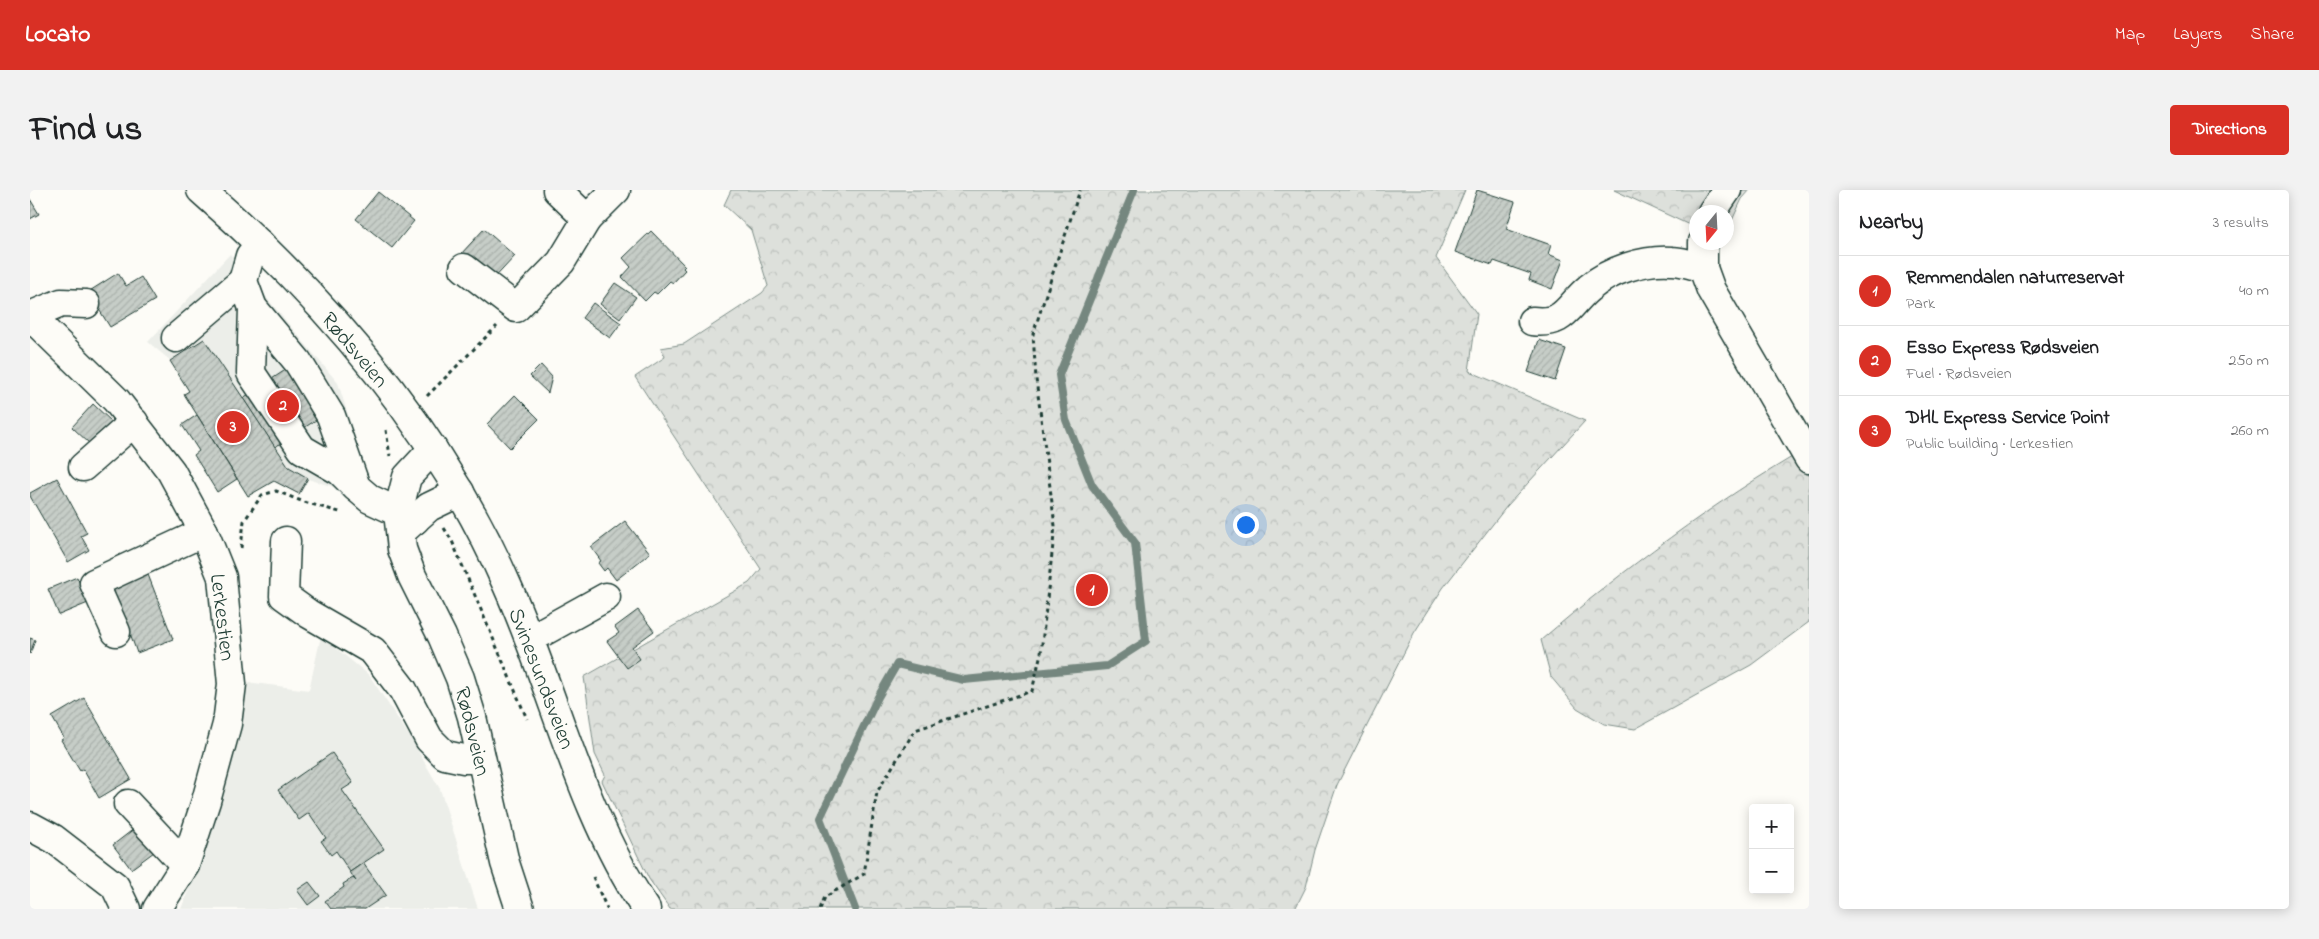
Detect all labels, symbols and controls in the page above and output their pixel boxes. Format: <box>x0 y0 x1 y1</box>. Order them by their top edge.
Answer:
text: Locato <box>25 18 91 53</box>
text: Map <box>2115 22 2145 48</box>
text: Layers <box>2173 22 2223 48</box>
text: Share <box>2251 22 2294 48</box>
text: Find us <box>30 105 142 156</box>
button: Directions <box>2170 105 2289 155</box>
north arrow <box>1689 205 1734 250</box>
text: Nearby <box>1859 208 1923 238</box>
text: 3 results <box>2213 211 2269 235</box>
text: Remmendalen naturreservat <box>1906 265 2124 292</box>
text: 1 <box>1872 279 1878 303</box>
text: 40 m <box>2239 279 2269 303</box>
text: Park <box>1906 292 1935 316</box>
street label: Rødsveien <box>312 306 395 396</box>
text: Esso Express Rødsveien <box>1906 335 2099 362</box>
text: 2 <box>1871 349 1879 373</box>
text: 250 m <box>2229 349 2269 373</box>
text: Fuel · Rødsveien <box>1906 362 2012 386</box>
pin: 2 <box>267 387 299 425</box>
text: DHL Express Service Point <box>1906 405 2110 432</box>
pin: 3 <box>217 408 249 446</box>
text: 3 <box>1872 419 1878 443</box>
text: 260 m <box>2231 419 2269 443</box>
text: Public building · Lerkestien <box>1906 432 2073 456</box>
your location <box>1233 512 1259 538</box>
pin: 1 <box>1076 571 1108 609</box>
street label: Lerkestien <box>200 572 242 663</box>
street label: Svinesundsveien <box>499 604 582 754</box>
street label: Rødsveien <box>445 684 498 780</box>
map controls <box>1749 804 1794 894</box>
button: + <box>1749 804 1794 849</box>
button: − <box>1749 849 1794 894</box>

